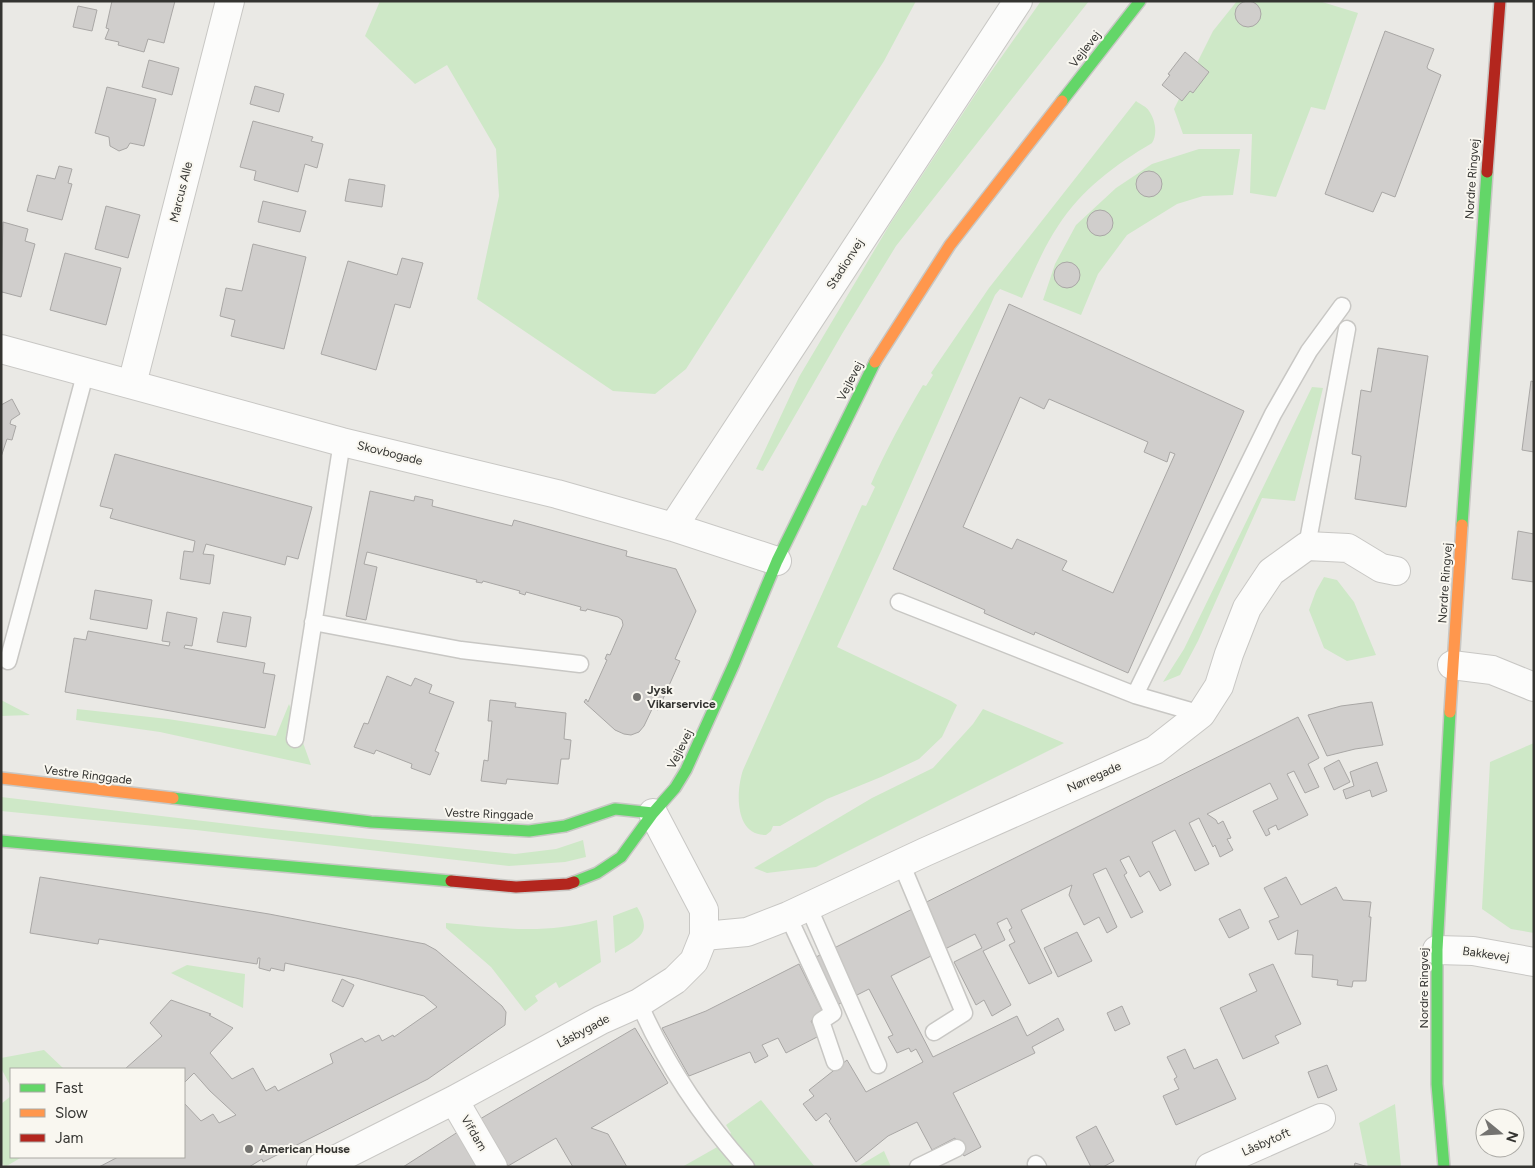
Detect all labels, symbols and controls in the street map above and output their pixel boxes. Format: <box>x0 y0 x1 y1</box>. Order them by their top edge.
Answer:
street label: Vejlevej <box>1066 28 1104 70</box>
street label: Nordre Ringvej <box>1462 138 1482 220</box>
street label: Marcus Alle <box>167 160 195 224</box>
street label: Stadionvej <box>824 236 866 292</box>
street label: Vejlevej <box>834 359 866 403</box>
street label: Skovbogade <box>356 438 425 468</box>
street label: Nordre Ringvej <box>1435 542 1455 624</box>
place label: Jysk Vikarservice <box>647 683 716 711</box>
marker: Jysk Vikarservice <box>631 691 643 703</box>
street label: Vejlevej <box>664 727 696 771</box>
street label: Nørregade <box>1065 759 1124 795</box>
street label: Vestre Ringgade <box>43 763 133 787</box>
street label: Vestre Ringgade <box>444 805 534 823</box>
street label: Bakkevej <box>1462 944 1510 964</box>
street label: Nordre Ringvej <box>1417 948 1431 1028</box>
street label: Låsbygade <box>554 1011 612 1051</box>
legend <box>10 1068 185 1158</box>
text: Fast <box>55 1079 84 1097</box>
text: Slow <box>55 1104 88 1122</box>
north arrow <box>1475 1108 1525 1158</box>
street label: Vifdam <box>458 1113 490 1153</box>
street label: Låsbytoft <box>1240 1125 1293 1159</box>
text: Jam <box>55 1129 83 1147</box>
text: N <box>1502 1129 1522 1145</box>
place label: American House <box>259 1142 350 1156</box>
marker: American House <box>243 1143 255 1155</box>

